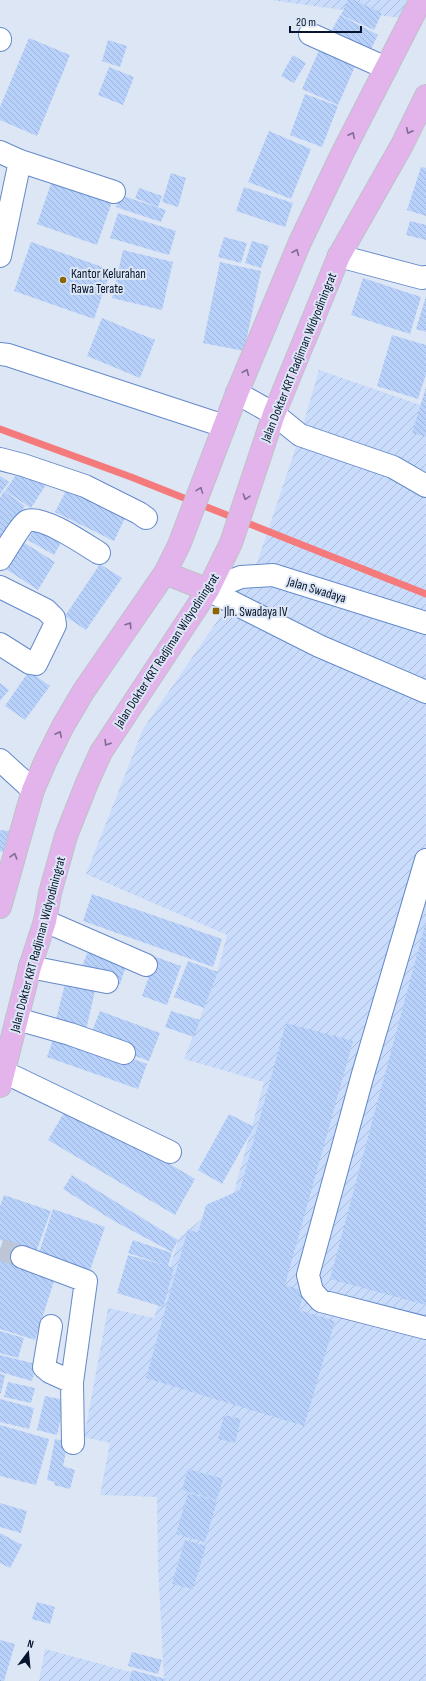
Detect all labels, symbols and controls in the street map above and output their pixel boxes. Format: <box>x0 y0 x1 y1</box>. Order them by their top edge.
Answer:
scale bar <box>290 8 361 34</box>
text: 20 m <box>296 15 316 30</box>
one-way arrow <box>406 127 414 135</box>
one-way arrow <box>347 131 355 139</box>
one-way arrow <box>292 248 300 255</box>
place label: Kantor Kelurahan Rawa Terate <box>71 266 146 297</box>
street label: Jalan Dokter KRT Radjiman Widyodiningrat <box>257 270 340 445</box>
marker: Kantor Kelurahan Rawa Terate <box>58 275 68 285</box>
one-way arrow <box>242 369 250 376</box>
one-way arrow <box>196 487 204 494</box>
one-way arrow <box>242 493 251 500</box>
street label: Jalan Dokter KRT Radjiman Widyodiningrat <box>110 570 223 732</box>
street label: Jalan Swadaya <box>284 573 348 606</box>
place label: Jln. Swadaya IV <box>223 604 288 620</box>
marker: Jln. Swadaya IV <box>211 606 221 616</box>
one-way arrow <box>124 622 132 629</box>
one-way arrow <box>54 731 61 738</box>
one-way arrow <box>104 739 112 746</box>
one-way arrow <box>9 852 18 859</box>
street label: Jalan Dokter KRT Radjiman Widyodiningrat <box>7 855 69 1035</box>
north arrow <box>8 1633 48 1673</box>
text: N <box>26 1637 35 1651</box>

